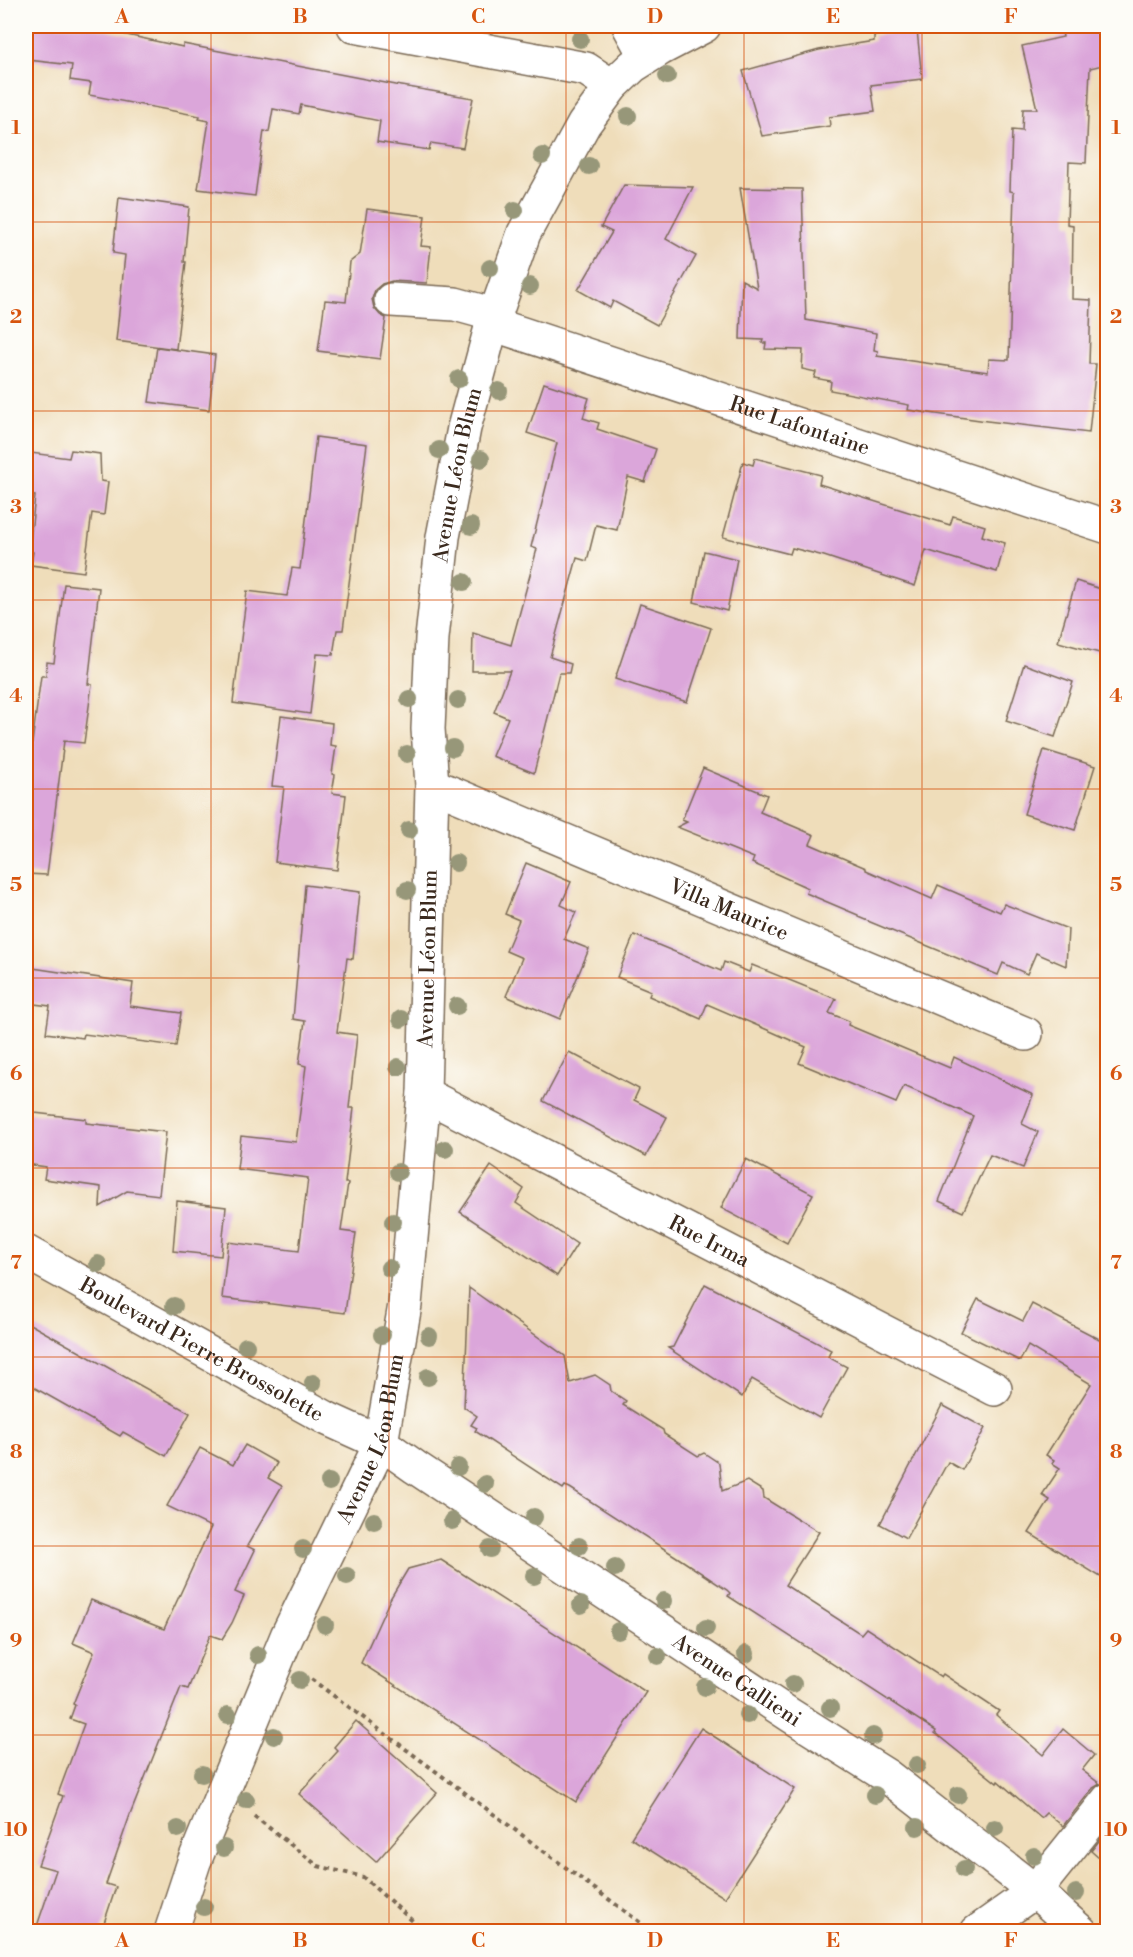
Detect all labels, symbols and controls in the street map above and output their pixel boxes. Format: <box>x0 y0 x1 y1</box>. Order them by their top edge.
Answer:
text: A <box>114 5 130 30</box>
text: B <box>292 5 308 30</box>
text: C <box>471 5 485 30</box>
text: D <box>647 5 663 30</box>
text: E <box>826 5 840 30</box>
text: F <box>1004 5 1018 30</box>
text: 1 <box>11 116 21 141</box>
text: 1 <box>1111 116 1121 141</box>
text: 2 <box>10 305 22 330</box>
text: 2 <box>1110 305 1122 330</box>
street label: Avenue Léon Blum <box>428 385 488 565</box>
street label: Rue Lafontaine <box>726 391 873 462</box>
text: 3 <box>10 495 22 520</box>
text: 3 <box>1110 495 1122 520</box>
text: 4 <box>9 684 23 709</box>
text: 4 <box>1109 684 1123 709</box>
street label: Avenue Léon Blum <box>413 869 444 1049</box>
text: 5 <box>10 873 22 898</box>
street label: Villa Maurice <box>664 873 792 947</box>
text: 5 <box>1110 873 1122 898</box>
text: 6 <box>10 1062 23 1087</box>
text: 6 <box>1110 1062 1123 1087</box>
street label: Rue Irma <box>664 1210 754 1274</box>
text: 7 <box>10 1251 22 1276</box>
text: 7 <box>1110 1251 1122 1276</box>
street label: Boulevard Pierre Brossolette <box>74 1272 328 1428</box>
street label: Avenue Léon Blum <box>331 1352 410 1529</box>
text: 8 <box>10 1440 23 1465</box>
text: 8 <box>1110 1440 1123 1465</box>
street label: Avenue Gallieni <box>666 1628 806 1733</box>
text: 9 <box>10 1629 22 1654</box>
text: 9 <box>1110 1629 1122 1654</box>
text: 10 <box>4 1818 28 1843</box>
text: 10 <box>1104 1818 1128 1843</box>
text: A <box>114 1929 130 1954</box>
text: B <box>292 1929 308 1954</box>
text: C <box>471 1929 485 1954</box>
text: D <box>647 1929 663 1954</box>
text: E <box>826 1929 840 1954</box>
text: F <box>1004 1929 1018 1954</box>

